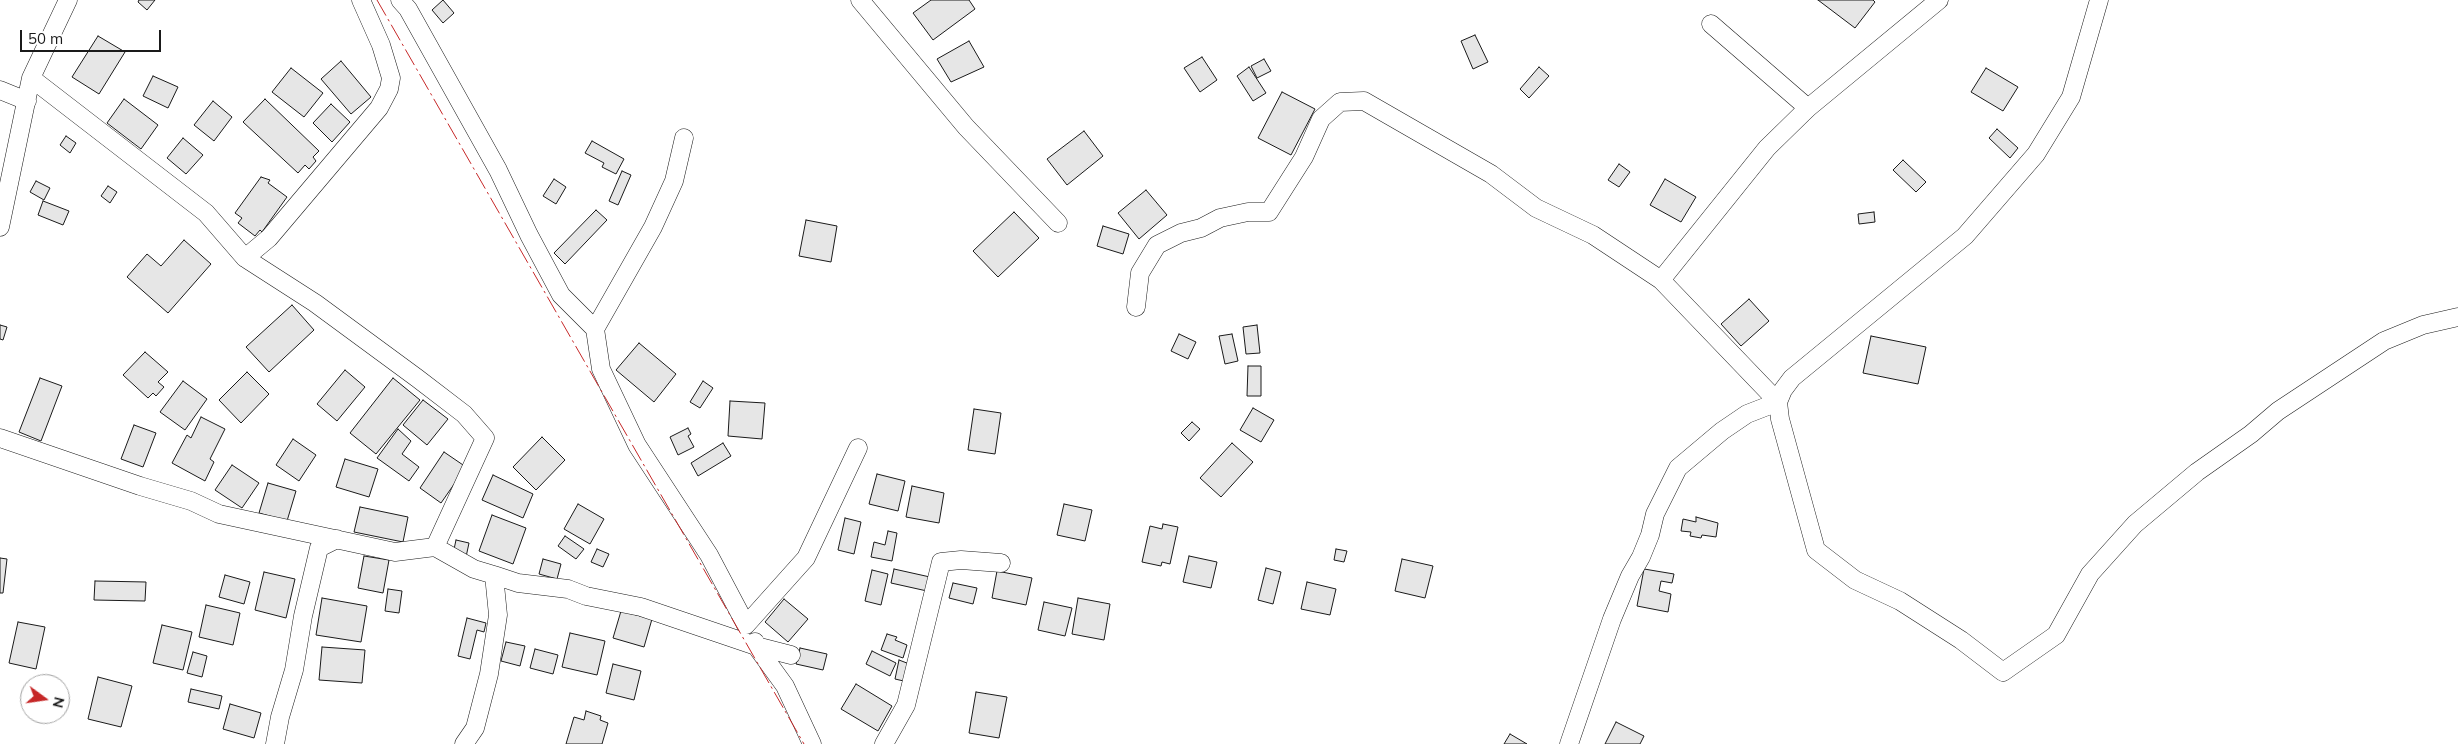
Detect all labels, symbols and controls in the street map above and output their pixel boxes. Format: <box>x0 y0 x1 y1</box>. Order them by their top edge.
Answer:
scale bar <box>22 20 164 52</box>
text: 50 m <box>28 29 63 48</box>
north arrow <box>20 674 70 724</box>
text: N <box>49 695 69 710</box>

